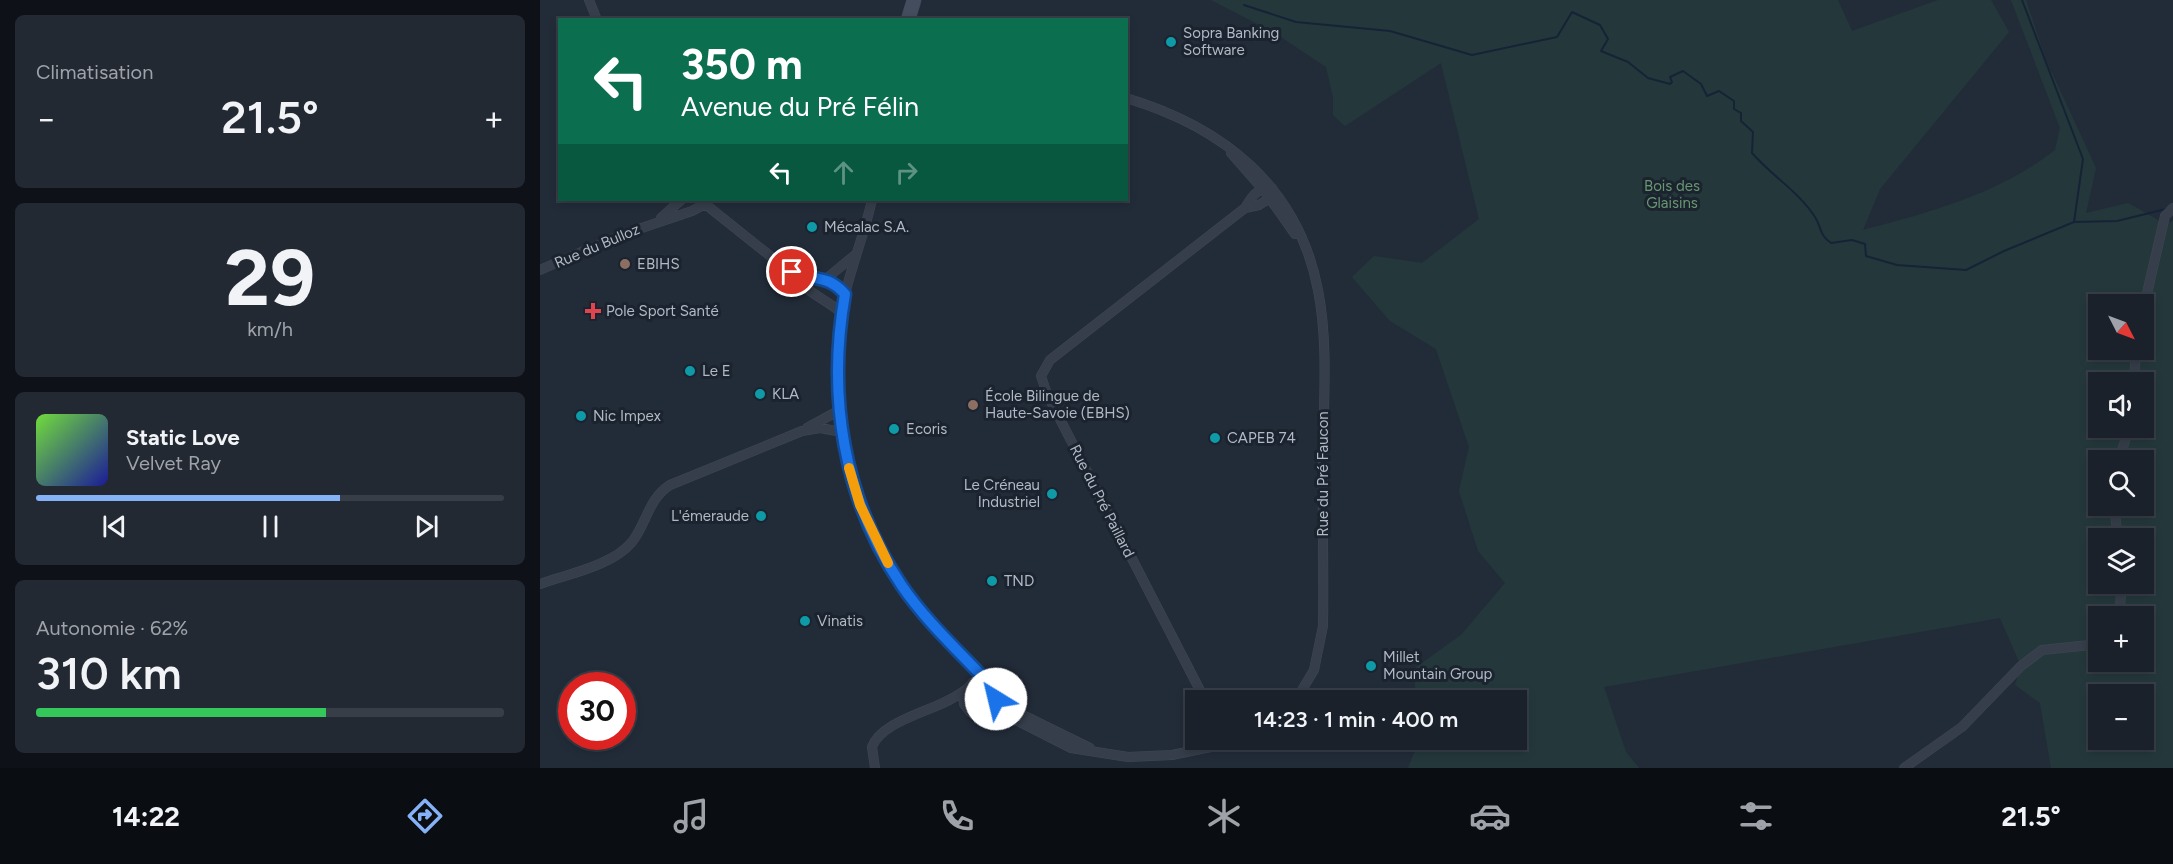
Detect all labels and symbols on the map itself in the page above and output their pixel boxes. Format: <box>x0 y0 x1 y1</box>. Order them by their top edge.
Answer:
place label: Sopra Banking Software <box>1183 24 1279 59</box>
marker: Sopra Banking Software <box>1164 35 1178 49</box>
park label: Bois des Glaisins <box>1644 177 1700 212</box>
place label: Mécalac S.A. <box>824 218 909 236</box>
street label: Rue du Bulloz <box>552 220 642 272</box>
marker: Mécalac S.A. <box>805 220 819 234</box>
pin <box>766 246 817 297</box>
place label: EBIHS <box>637 255 680 273</box>
marker: EBIHS <box>618 257 632 271</box>
north arrow <box>2088 294 2154 360</box>
marker: Pole Sport Santé <box>584 302 602 320</box>
place label: Pole Sport Santé <box>606 302 719 320</box>
place label: Le E <box>702 362 731 380</box>
marker: Le E <box>683 364 697 378</box>
place label: KLA <box>772 385 799 403</box>
marker: KLA <box>753 387 767 401</box>
place label: École Bilingue de Haute-Savoie (EBHS) <box>985 387 1130 422</box>
marker: École Bilingue de Haute-Savoie (EBHS) <box>966 398 980 412</box>
place label: Nic Impex <box>593 407 661 425</box>
marker: Nic Impex <box>574 409 588 423</box>
street label: Rue du Pré Faucon <box>1314 411 1332 537</box>
place label: Ecoris <box>906 420 947 438</box>
marker: Ecoris <box>887 422 901 436</box>
place label: CAPEB 74 <box>1227 429 1296 447</box>
marker: CAPEB 74 <box>1208 431 1222 445</box>
street label: Rue du Pré Paillard <box>1066 442 1138 560</box>
place label: Le Créneau Industriel <box>964 476 1040 511</box>
marker: Le Créneau Industriel <box>1045 487 1059 501</box>
place label: L'émeraude <box>671 507 749 525</box>
marker: L'émeraude <box>754 509 768 523</box>
place label: TND <box>1004 572 1034 590</box>
marker: TND <box>985 574 999 588</box>
place label: Vinatis <box>817 612 863 630</box>
marker: Vinatis <box>798 614 812 628</box>
place label: Millet Mountain Group <box>1383 648 1493 683</box>
marker: Millet Mountain Group <box>1364 659 1378 673</box>
position arrow <box>964 667 1028 731</box>
speed limit sign: 30 <box>558 672 636 750</box>

